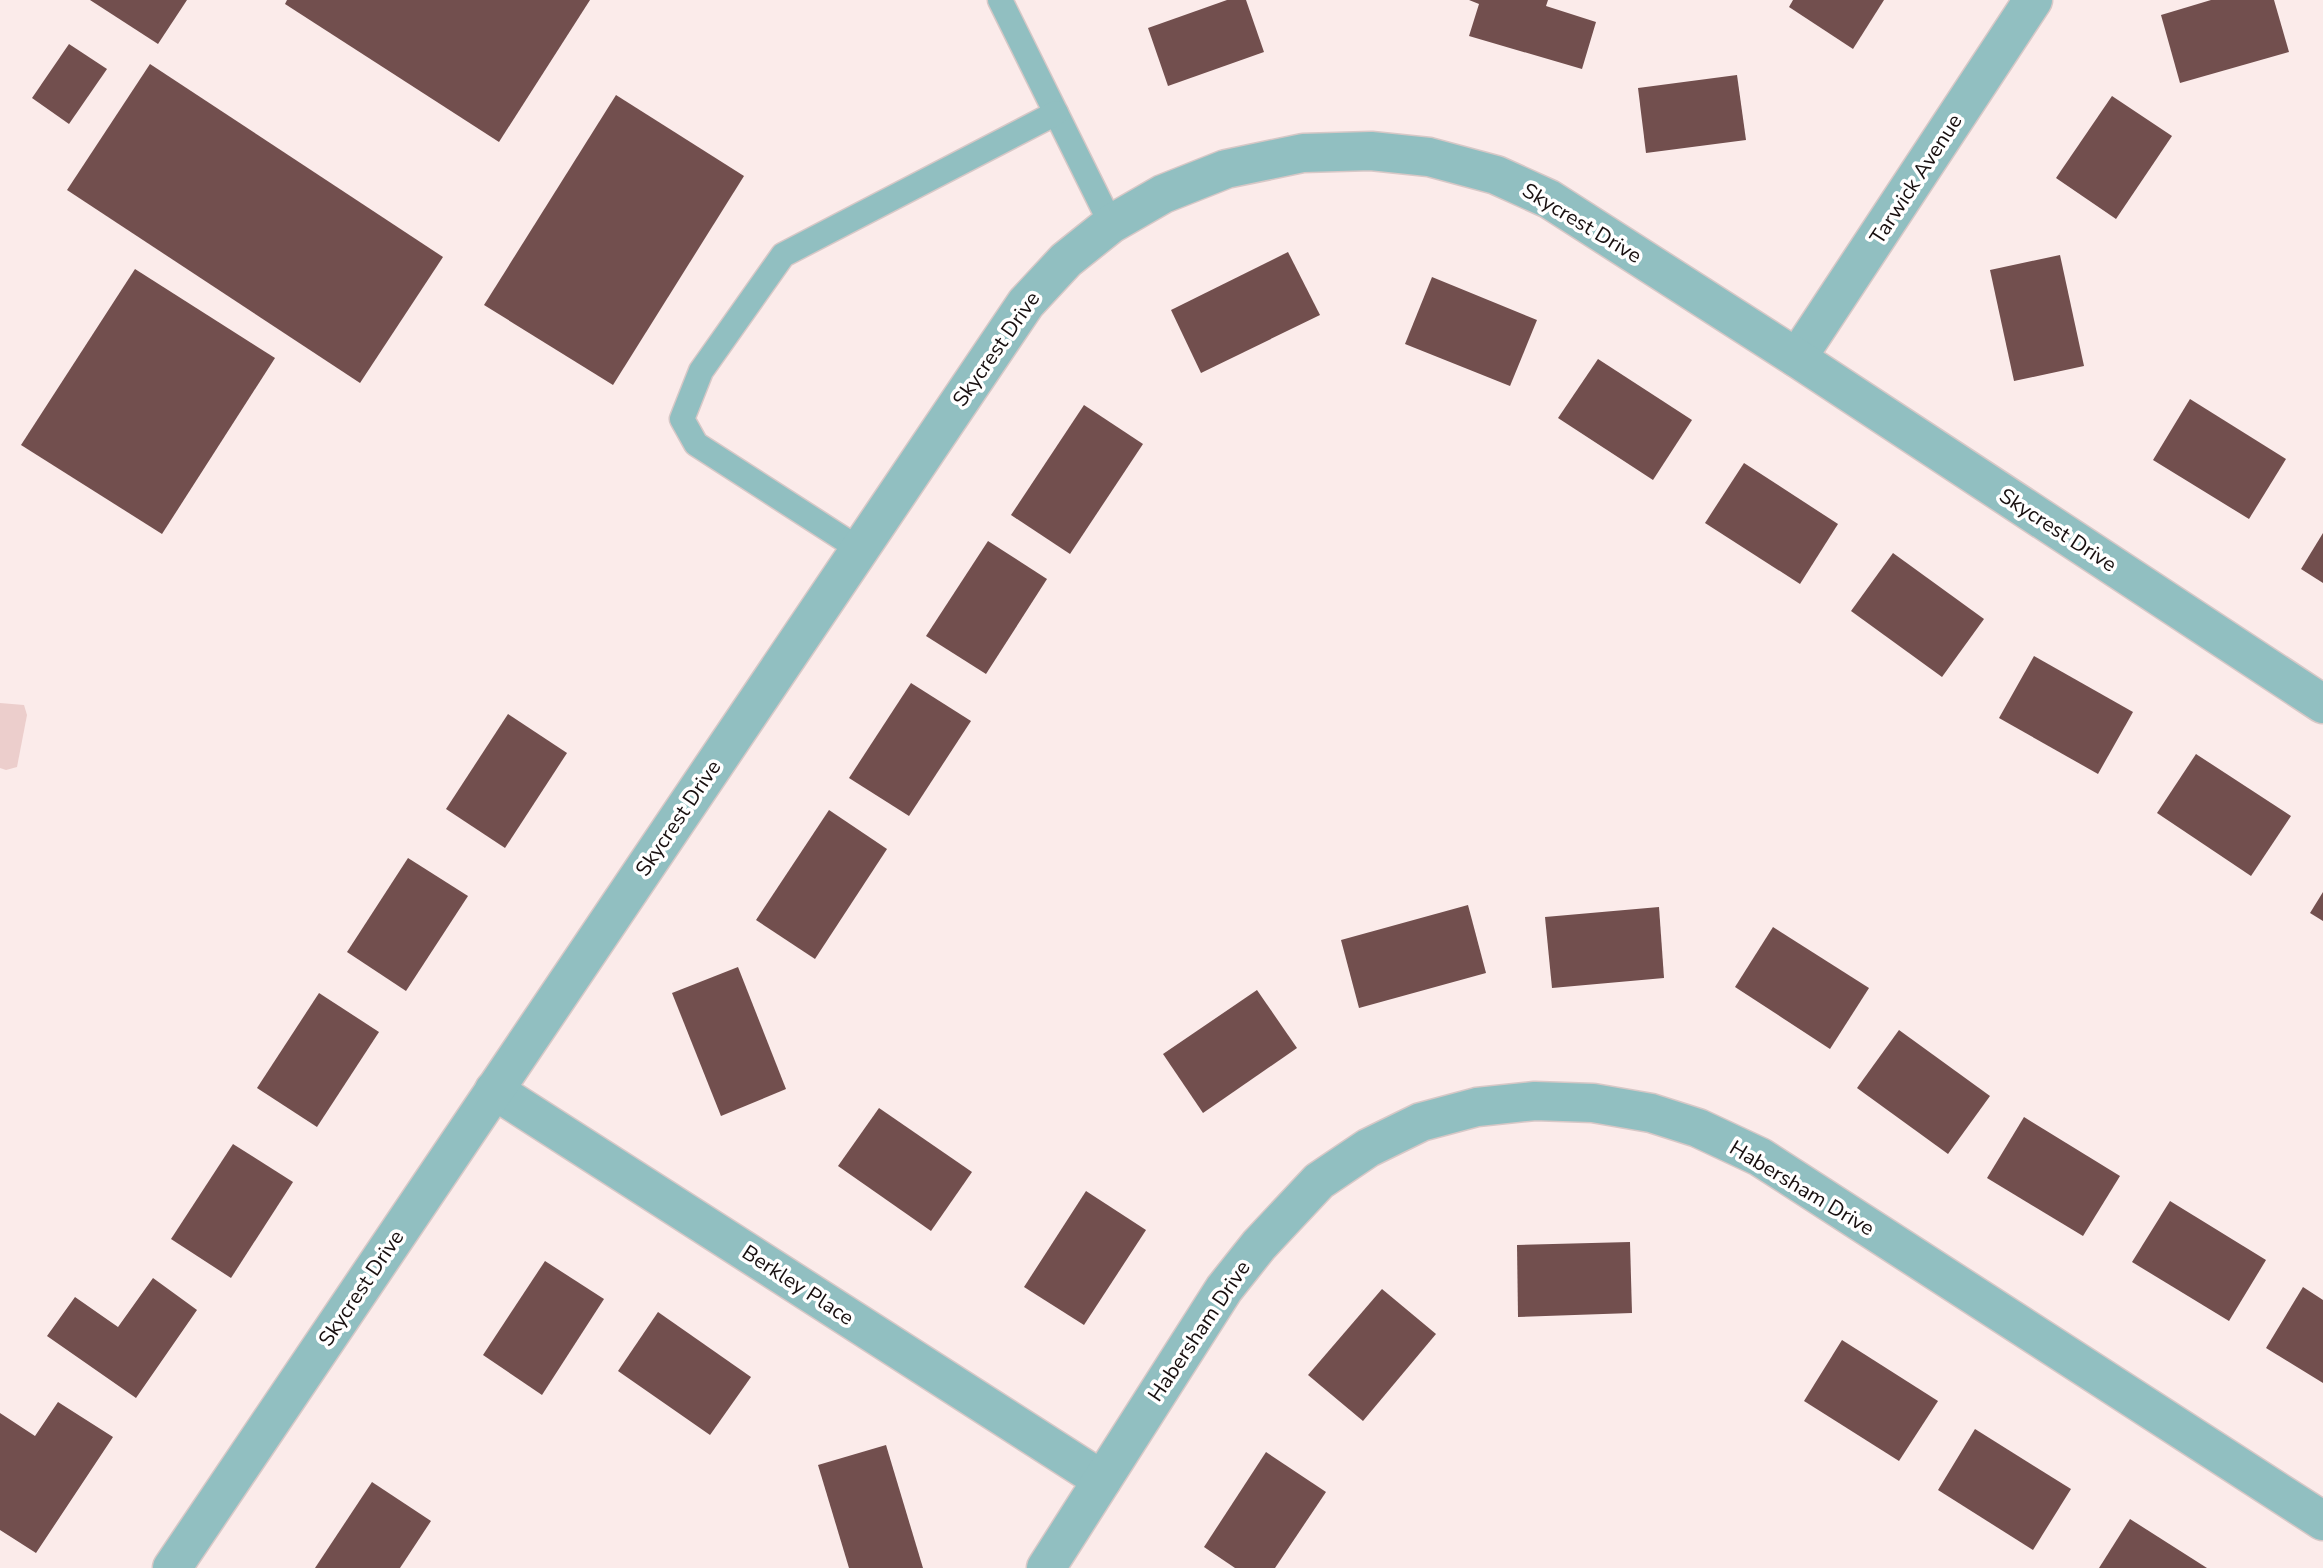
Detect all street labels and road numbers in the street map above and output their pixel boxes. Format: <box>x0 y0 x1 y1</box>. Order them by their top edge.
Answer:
street label: Tarwick Avenue <box>1863 109 1969 249</box>
street label: Skycrest Drive <box>1517 176 1647 270</box>
street label: Skycrest Drive <box>946 286 1046 412</box>
street label: Skycrest Drive <box>1994 482 2122 578</box>
street label: Skycrest Drive <box>629 754 727 882</box>
street label: Habersham Drive <box>1724 1134 1880 1242</box>
street label: Skycrest Drive <box>312 1224 410 1352</box>
street label: Berkley Place <box>737 1238 859 1332</box>
street label: Habersham Drive <box>1141 1255 1257 1407</box>

